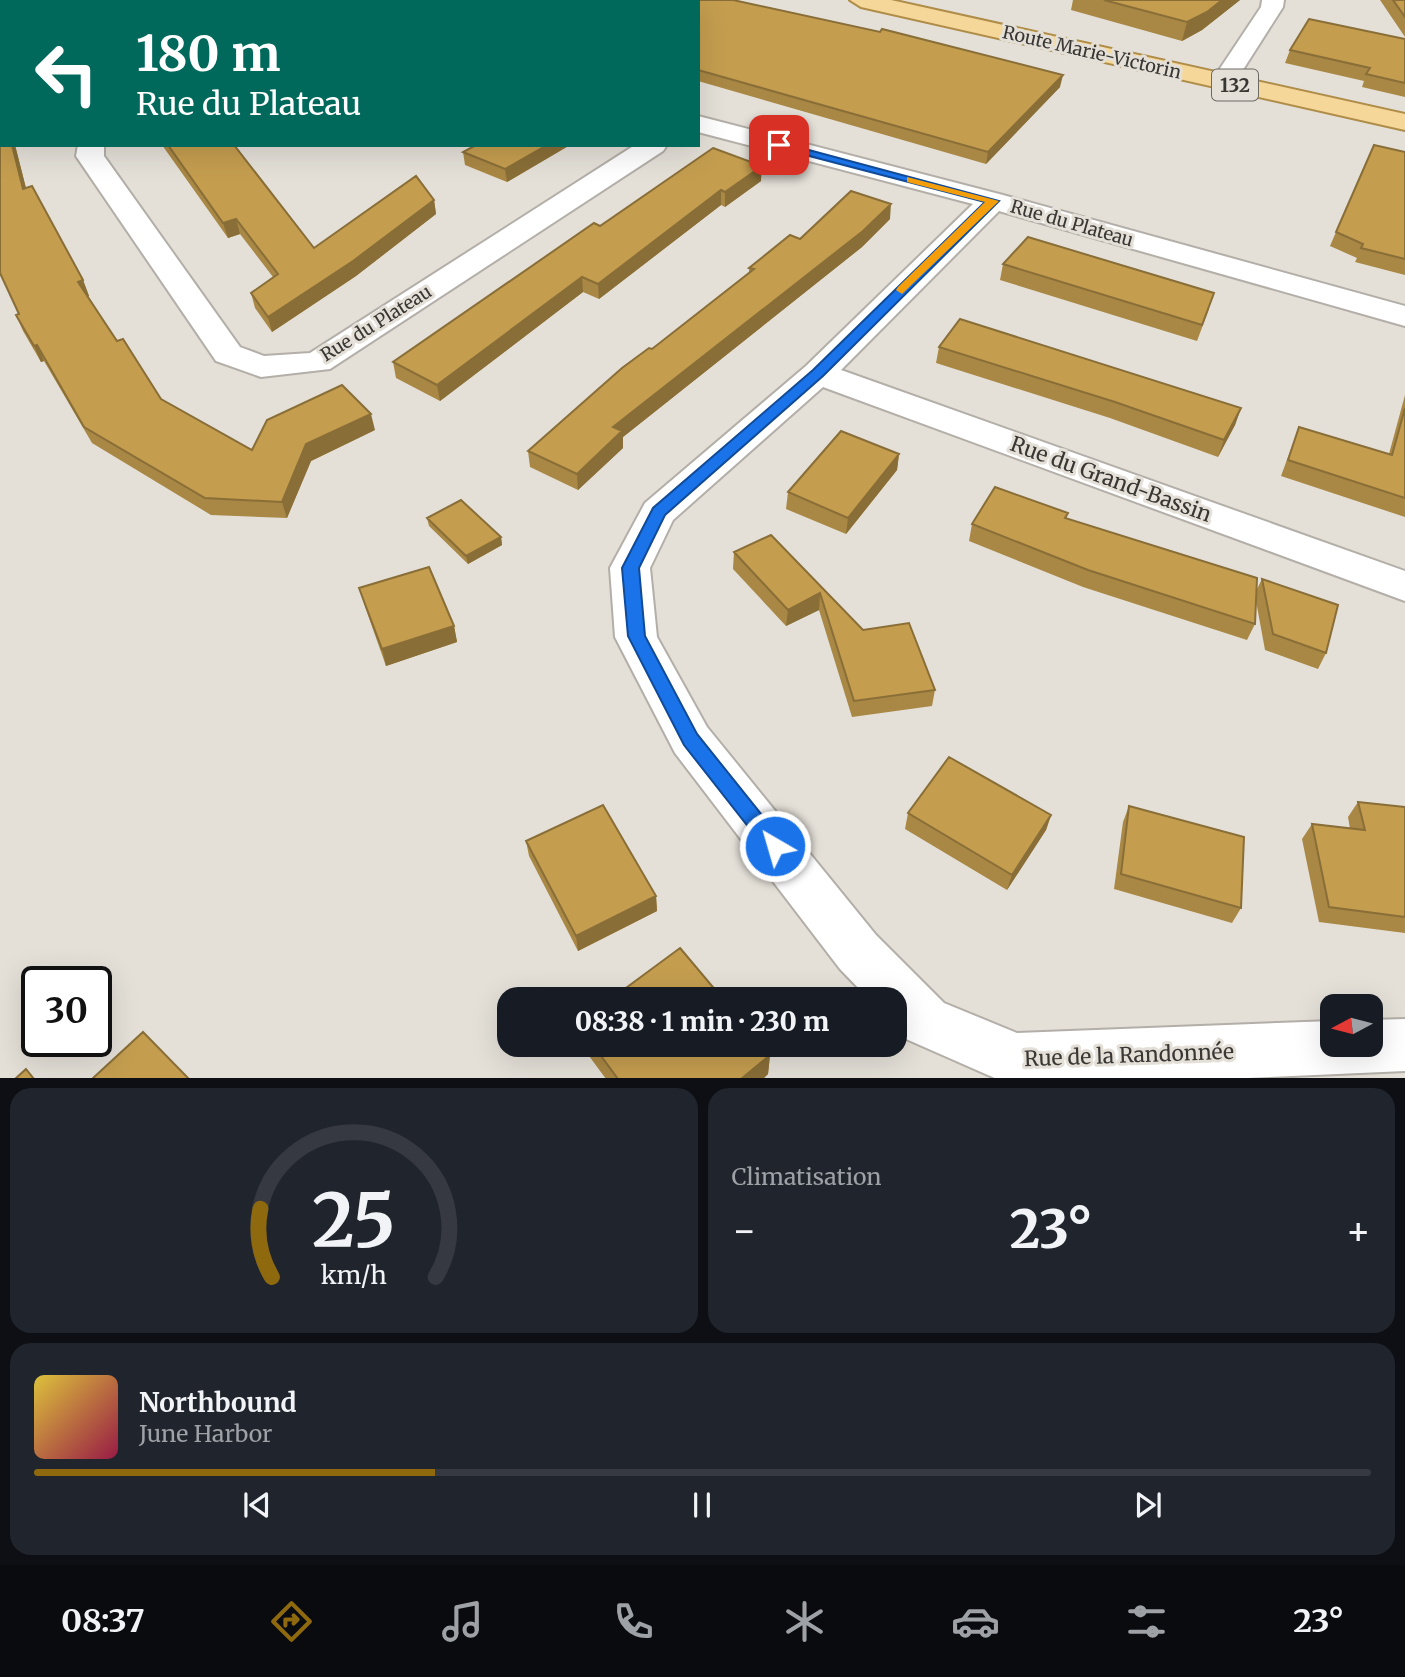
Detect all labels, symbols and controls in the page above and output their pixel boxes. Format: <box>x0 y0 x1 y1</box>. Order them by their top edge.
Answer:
street label: Route Marie-Victorin <box>1000 20 1184 84</box>
text: 180 m <box>136 23 281 84</box>
icon: left <box>21 28 112 119</box>
road number: 132 <box>1212 69 1258 100</box>
text: Rue du Plateau <box>136 84 361 124</box>
pin <box>749 115 809 175</box>
icon: arrive <box>760 126 798 164</box>
street label: Rue du Plateau <box>1008 194 1136 252</box>
street label: Rue du Plateau <box>316 280 436 366</box>
street label: Rue du Grand-Bassin <box>1007 430 1215 528</box>
position arrow <box>738 809 812 883</box>
speed limit sign: 30 <box>21 966 112 1057</box>
north arrow <box>1320 994 1382 1057</box>
map controls <box>1320 994 1383 1057</box>
text: 08:38 · 1 min · 230 m <box>575 1005 829 1038</box>
street label: Rue de la Randonnée <box>1024 1038 1234 1072</box>
text: Climatisation <box>732 1162 882 1191</box>
text: 25 <box>312 1175 396 1267</box>
text: 23° <box>1010 1197 1093 1262</box>
text: − <box>732 1207 757 1254</box>
text: + <box>1346 1207 1371 1254</box>
text: km/h <box>321 1258 387 1290</box>
text: Northbound <box>139 1386 297 1419</box>
text: June Harbor <box>139 1419 272 1448</box>
icon: previous <box>238 1486 276 1524</box>
icon: pause <box>683 1486 721 1524</box>
icon: next <box>1129 1486 1167 1524</box>
icon: directions <box>267 1597 316 1646</box>
icon: music <box>438 1597 487 1646</box>
icon: phone <box>609 1597 658 1646</box>
icon: climate <box>780 1597 829 1646</box>
icon: car <box>951 1597 1000 1646</box>
icon: filters <box>1122 1597 1171 1646</box>
text: 08:37 <box>61 1601 145 1641</box>
text: 23° <box>1293 1601 1344 1641</box>

